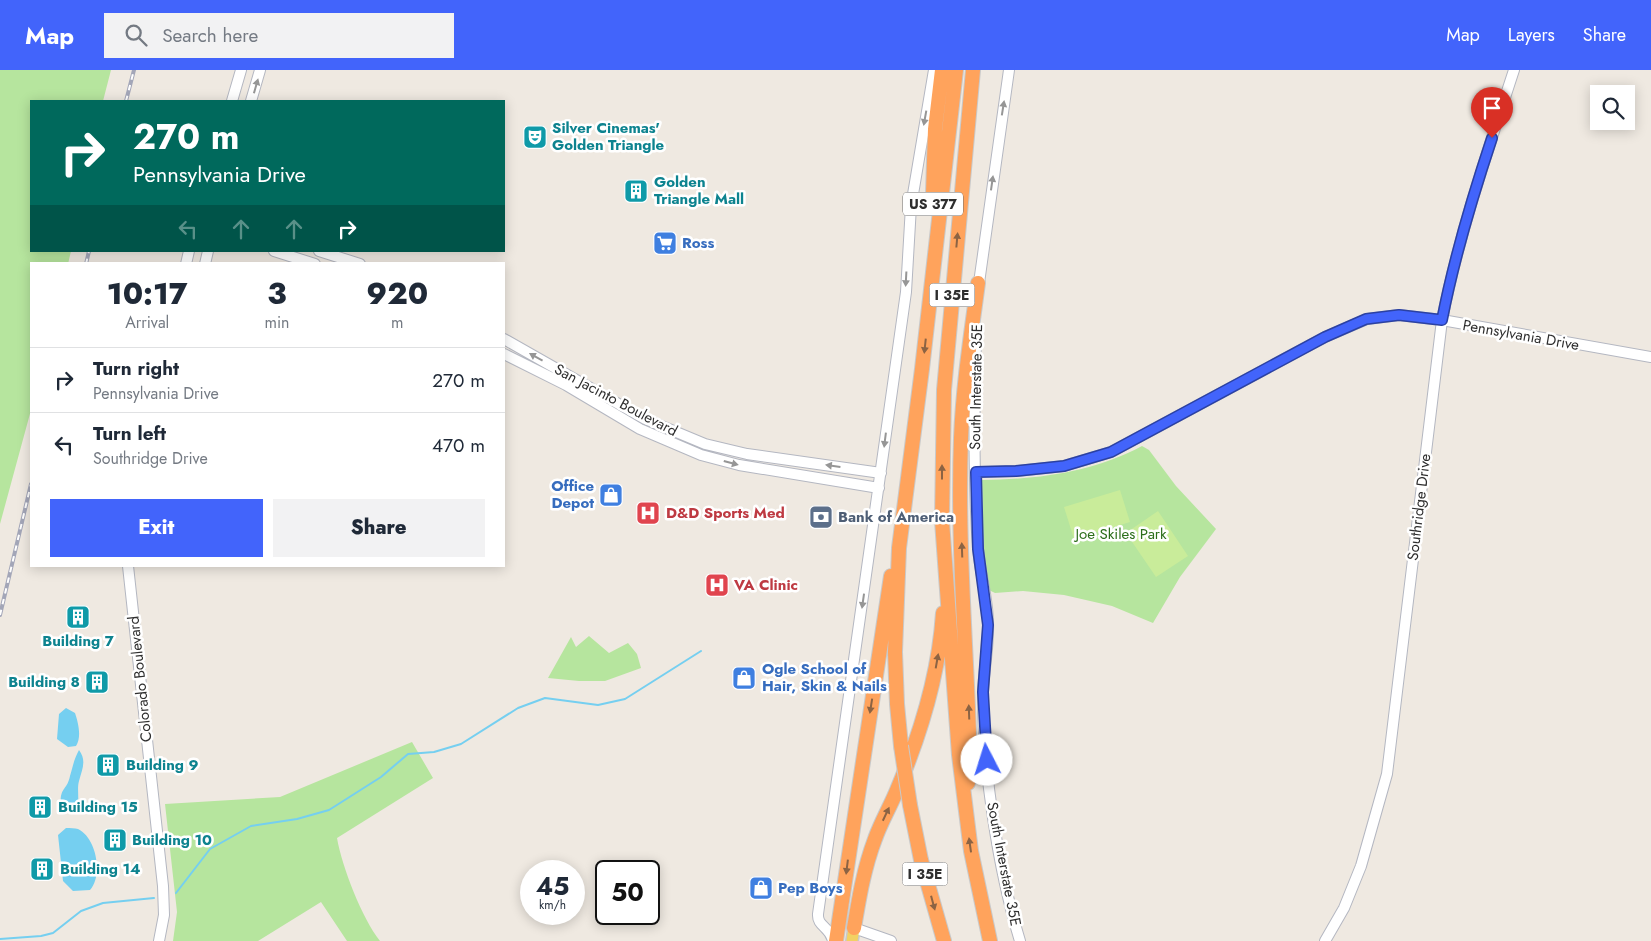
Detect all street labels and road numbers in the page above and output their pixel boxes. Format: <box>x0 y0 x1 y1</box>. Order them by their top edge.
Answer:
road number: US 377 <box>903 192 963 216</box>
road number: I 35E <box>930 284 974 306</box>
street label: Pennsylvania Drive <box>1461 314 1581 356</box>
street label: South Interstate 35E <box>964 324 988 450</box>
street label: San Jacinto Boulevard <box>550 358 682 442</box>
street label: Southridge Drive <box>1402 452 1436 562</box>
street label: Colorado Boulevard <box>122 615 158 743</box>
street label: South Interstate 35E <box>981 800 1027 928</box>
road number: I 35E <box>902 862 948 886</box>

